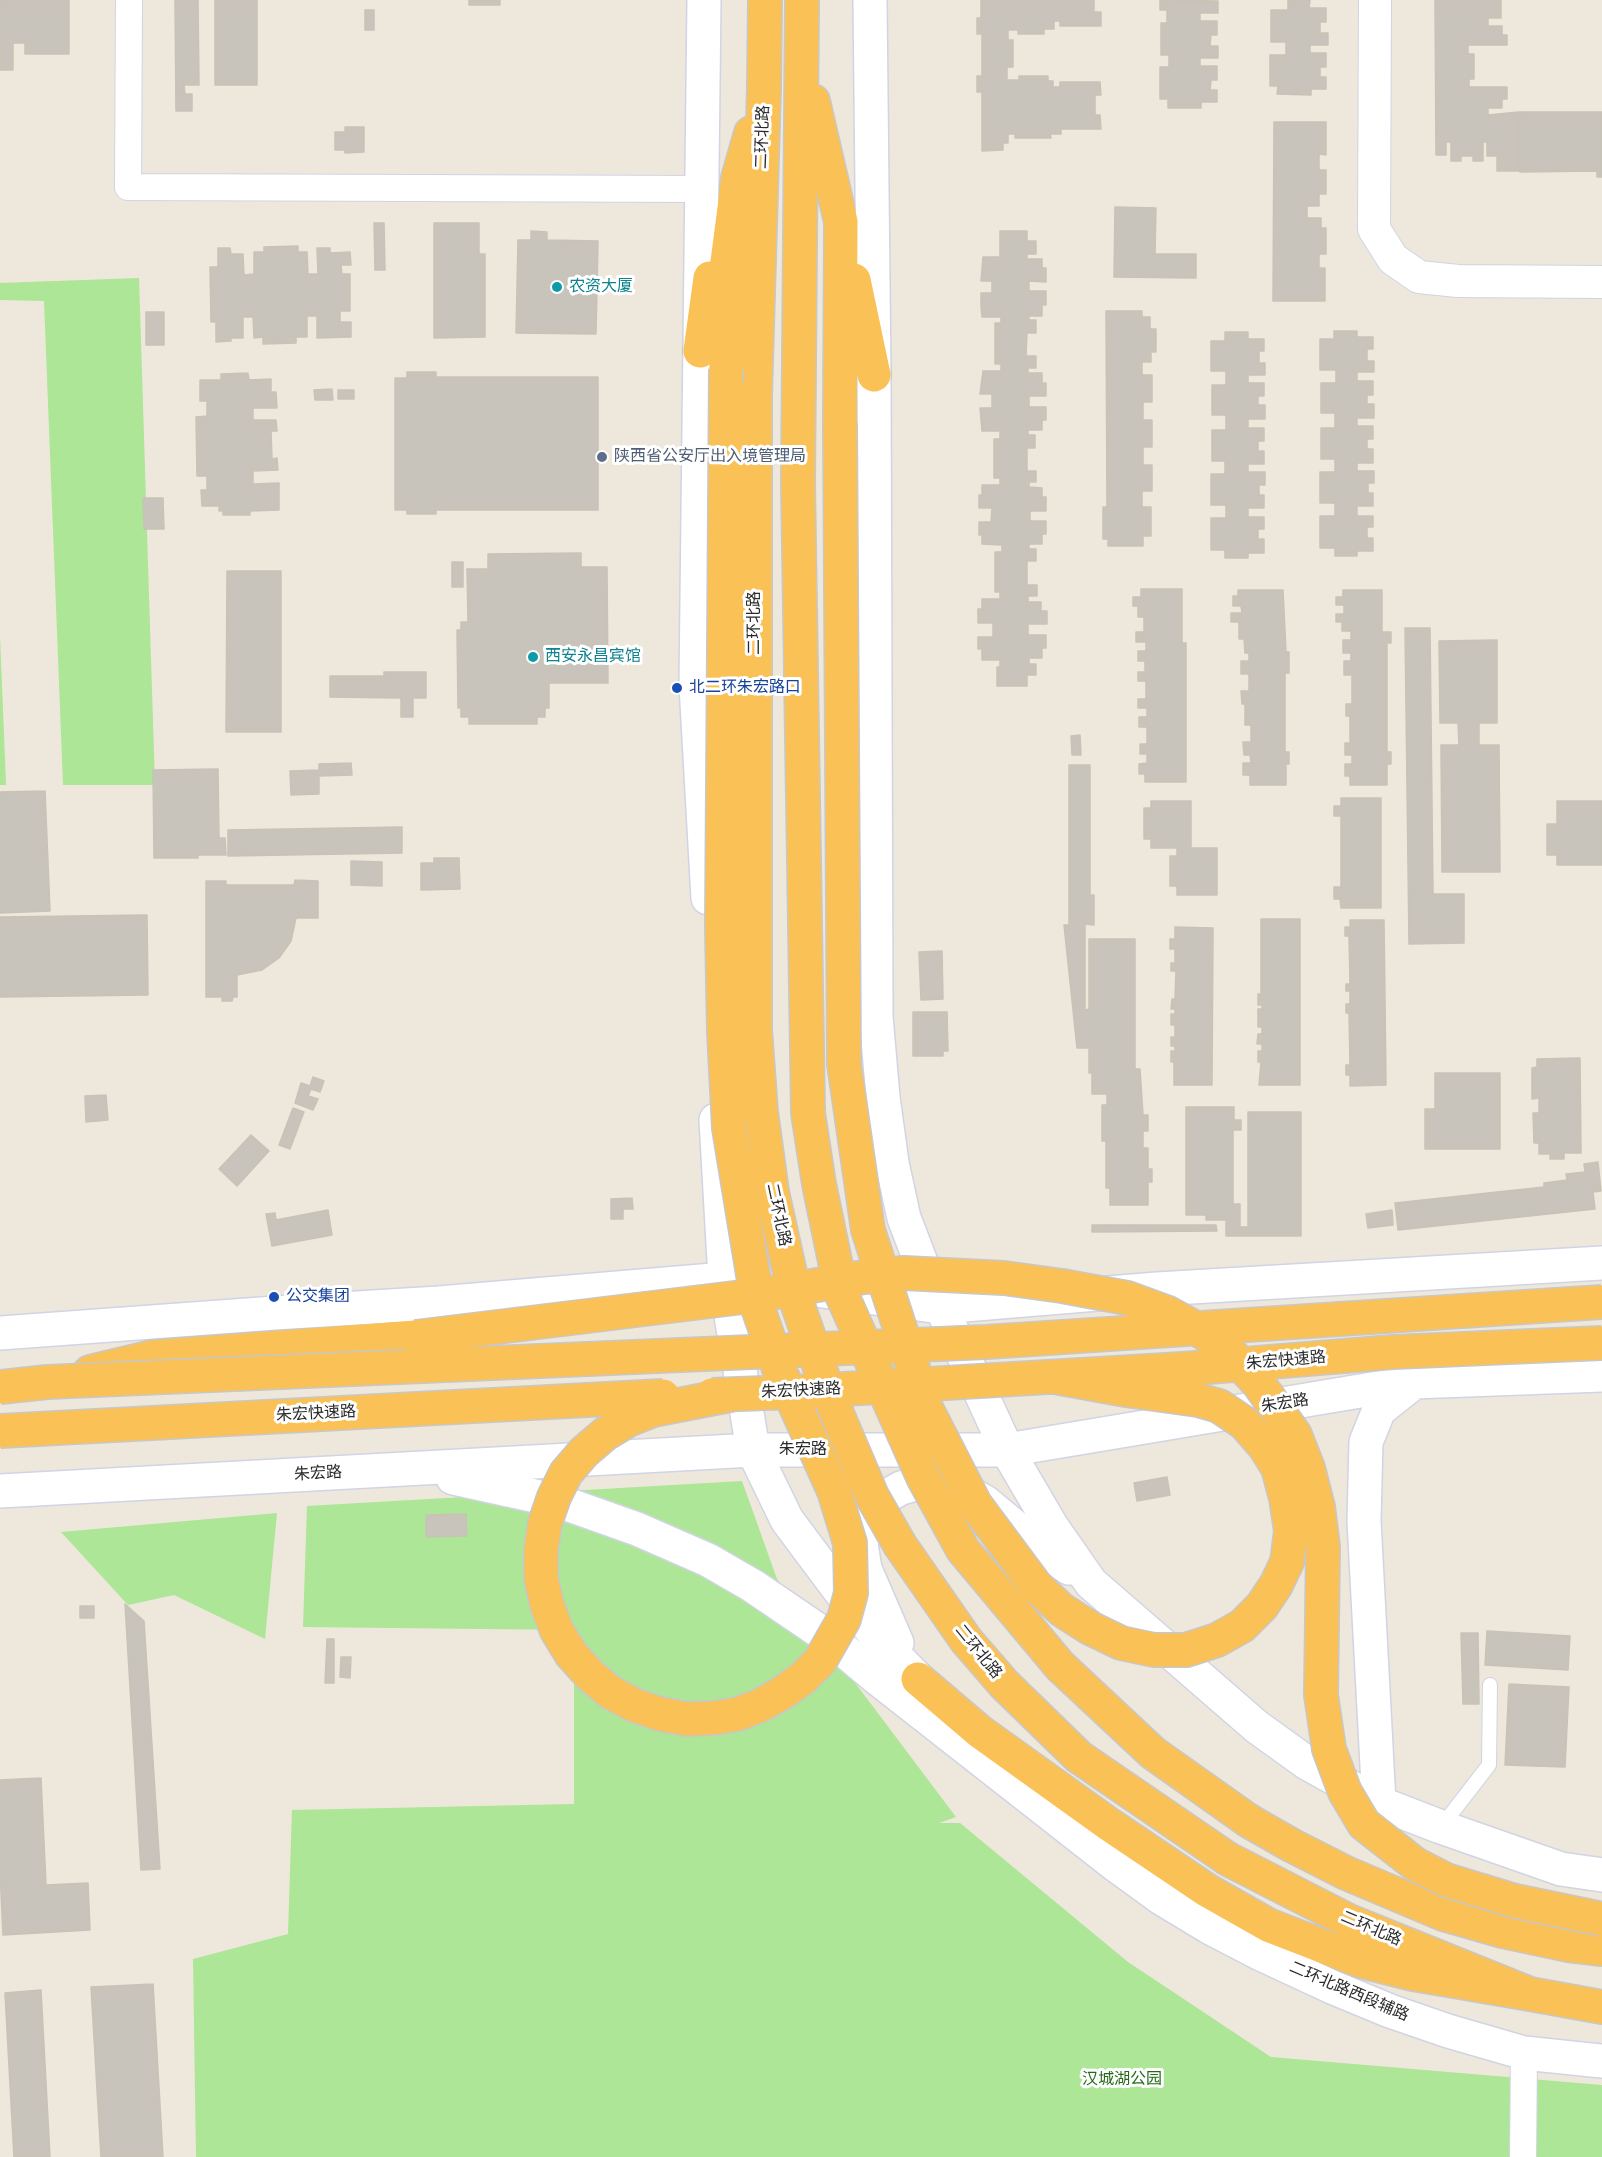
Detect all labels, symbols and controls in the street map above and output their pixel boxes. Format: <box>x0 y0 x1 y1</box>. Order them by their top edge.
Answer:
street label: 二环北路 <box>752 105 774 169</box>
place label: 农资大厦 <box>569 277 633 297</box>
marker: 农资大厦 <box>550 280 564 294</box>
place label: 陕西省公安厅出入境管理局 <box>614 447 806 467</box>
marker: 陕西省公安厅出入境管理局 <box>595 450 609 464</box>
street label: 二环北路 <box>745 591 765 655</box>
place label: 西安永昌宾馆 <box>545 647 641 667</box>
marker: 西安永昌宾馆 <box>526 650 540 664</box>
place label: 北二环朱宏路口 <box>689 678 801 698</box>
marker: 北二环朱宏路口 <box>670 681 684 695</box>
street label: 二环北路 <box>762 1182 794 1248</box>
place label: 公交集团 <box>286 1287 350 1307</box>
marker: 公交集团 <box>267 1290 281 1304</box>
street label: 朱宏快速路 <box>1245 1348 1327 1374</box>
street label: 朱宏快速路 <box>761 1379 841 1403</box>
street label: 朱宏路 <box>1260 1391 1310 1417</box>
street label: 朱宏快速路 <box>276 1402 356 1426</box>
street label: 朱宏路 <box>779 1440 827 1460</box>
street label: 朱宏路 <box>294 1463 342 1485</box>
street label: 二环北路 <box>950 1621 1006 1683</box>
street label: 二环北路 <box>1338 1908 1404 1950</box>
street label: 二环北路西段辅路 <box>1286 1958 1412 2026</box>
park label: 汉城湖公园 <box>1082 2070 1162 2090</box>

